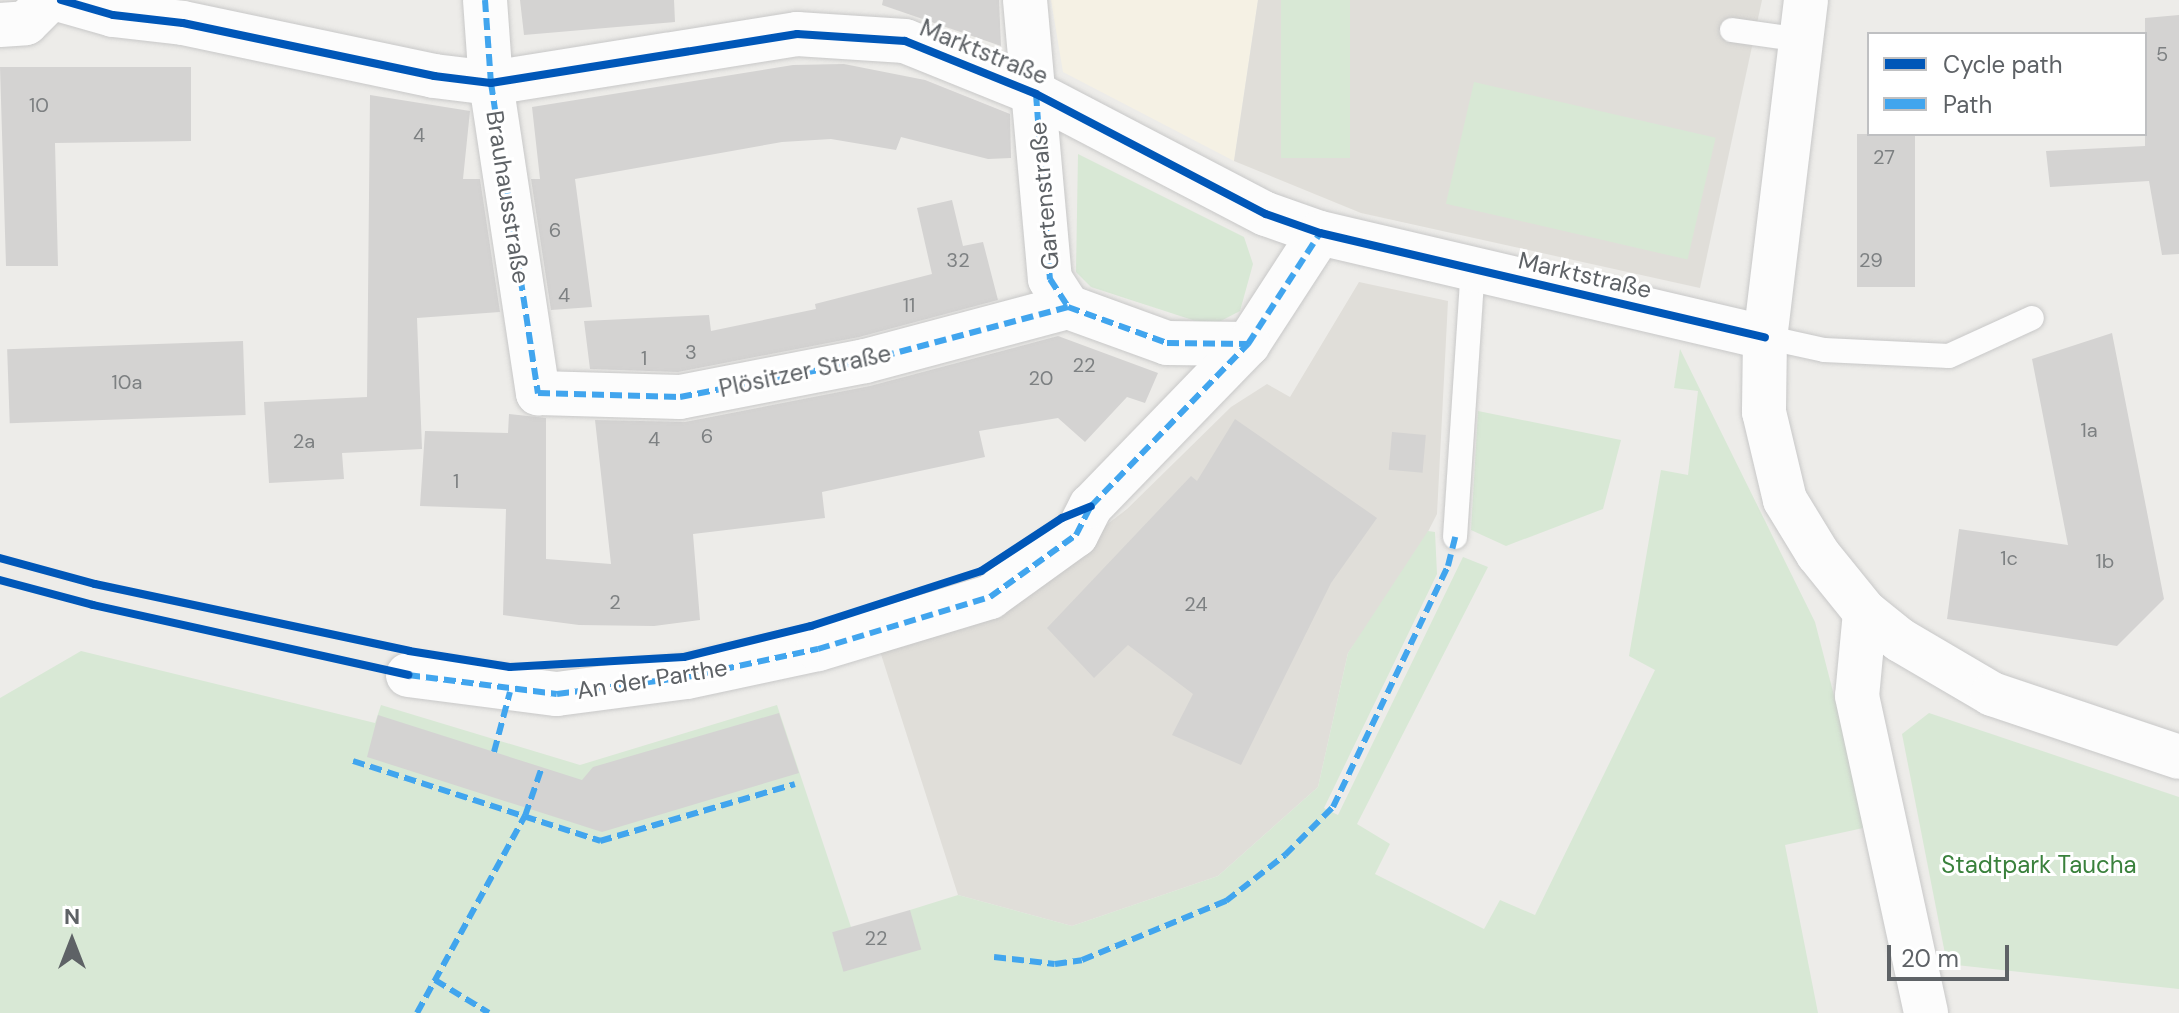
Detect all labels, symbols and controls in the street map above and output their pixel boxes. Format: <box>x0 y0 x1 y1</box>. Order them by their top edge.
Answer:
street label: Marktstraße <box>916 13 1052 91</box>
legend <box>1867 32 2147 136</box>
house number: 5 <box>2156 42 2168 66</box>
text: Cycle path <box>1943 49 2062 80</box>
text: Path <box>1943 89 1992 120</box>
house number: 10 <box>29 93 49 117</box>
street label: Brauhausstraße <box>480 108 536 286</box>
street label: Gartenstraße <box>1023 121 1065 271</box>
house number: 4 <box>413 123 425 147</box>
house number: 27 <box>1873 145 1895 169</box>
house number: 6 <box>549 218 561 242</box>
street label: Marktstraße <box>1516 246 1654 304</box>
house number: 32 <box>946 248 970 272</box>
house number: 29 <box>1859 248 1883 272</box>
house number: 4 <box>558 283 570 307</box>
house number: 11 <box>903 293 915 317</box>
street label: Plösitzer Straße <box>716 339 894 403</box>
house number: 3 <box>685 340 697 364</box>
house number: 1 <box>641 346 647 370</box>
house number: 22 <box>1072 353 1096 377</box>
house number: 20 <box>1029 366 1053 390</box>
house number: 10a <box>112 370 142 394</box>
house number: 1a <box>2080 418 2098 442</box>
house number: 6 <box>701 424 713 448</box>
house number: 4 <box>648 427 660 451</box>
house number: 2a <box>293 429 315 453</box>
house number: 1 <box>453 469 459 493</box>
house number: 1c <box>2000 546 2018 570</box>
house number: 1b <box>2096 549 2114 573</box>
house number: 2 <box>609 590 621 614</box>
house number: 24 <box>1184 592 1208 616</box>
street label: An der Parthe <box>575 653 729 705</box>
park label: Stadtpark Taucha <box>1941 851 2137 879</box>
north arrow <box>32 901 112 981</box>
text: N <box>64 902 80 931</box>
house number: 22 <box>864 926 888 950</box>
scale bar <box>1891 929 2013 979</box>
text: 20 m <box>1901 943 1959 974</box>

